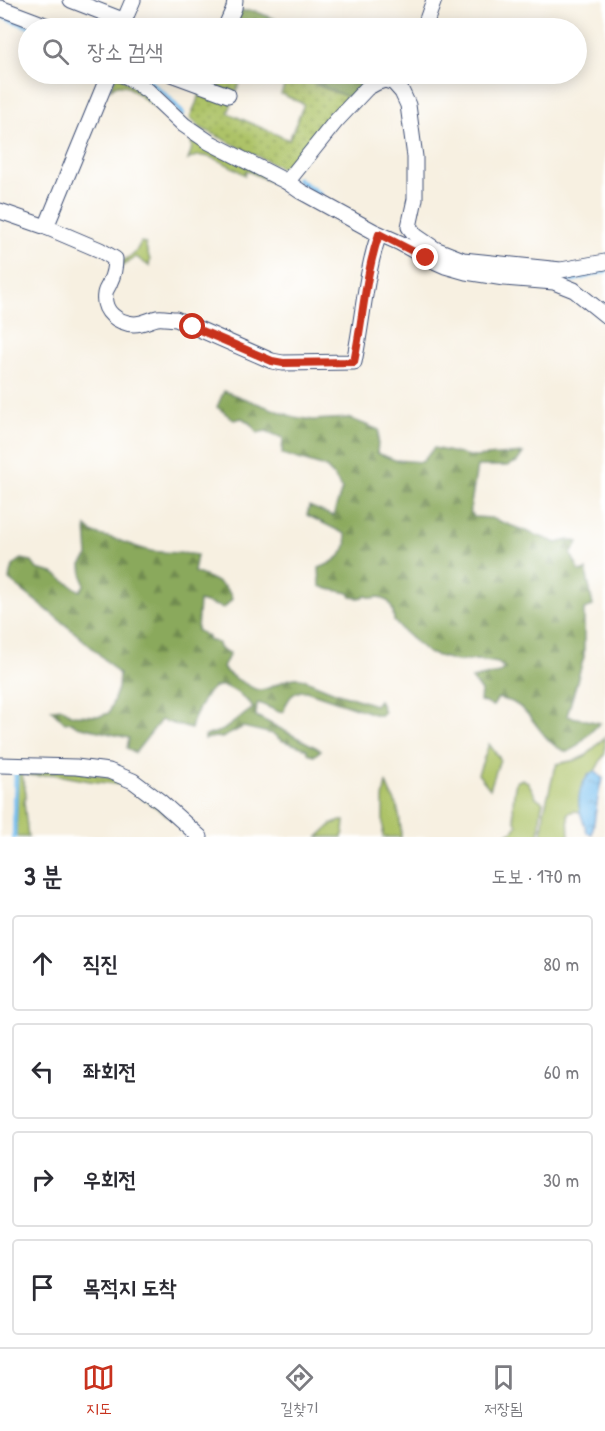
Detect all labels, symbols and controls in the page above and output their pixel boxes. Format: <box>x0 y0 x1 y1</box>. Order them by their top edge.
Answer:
search box <box>18 18 587 84</box>
icon: search <box>39 35 72 68</box>
text: 장소 검색 <box>87 36 163 66</box>
route end <box>412 244 438 270</box>
route start <box>179 313 205 339</box>
text: 3 분 <box>24 858 63 893</box>
text: 도보 · 170 m <box>491 862 581 889</box>
icon: ahead <box>26 947 59 980</box>
text: 직진 <box>83 948 118 978</box>
text: 80 m <box>543 950 579 977</box>
icon: left <box>26 1055 59 1088</box>
text: 좌회전 <box>83 1056 136 1086</box>
text: 60 m <box>544 1058 579 1085</box>
icon: right <box>26 1163 59 1196</box>
text: 우회전 <box>83 1164 136 1194</box>
text: 30 m <box>543 1166 579 1193</box>
icon: arrive <box>26 1271 59 1304</box>
text: 목적지 도착 <box>83 1272 177 1302</box>
tab: 지도 <box>82 1361 115 1419</box>
tab: 길찾기 <box>280 1361 319 1419</box>
tab: 저장됨 <box>484 1361 523 1419</box>

